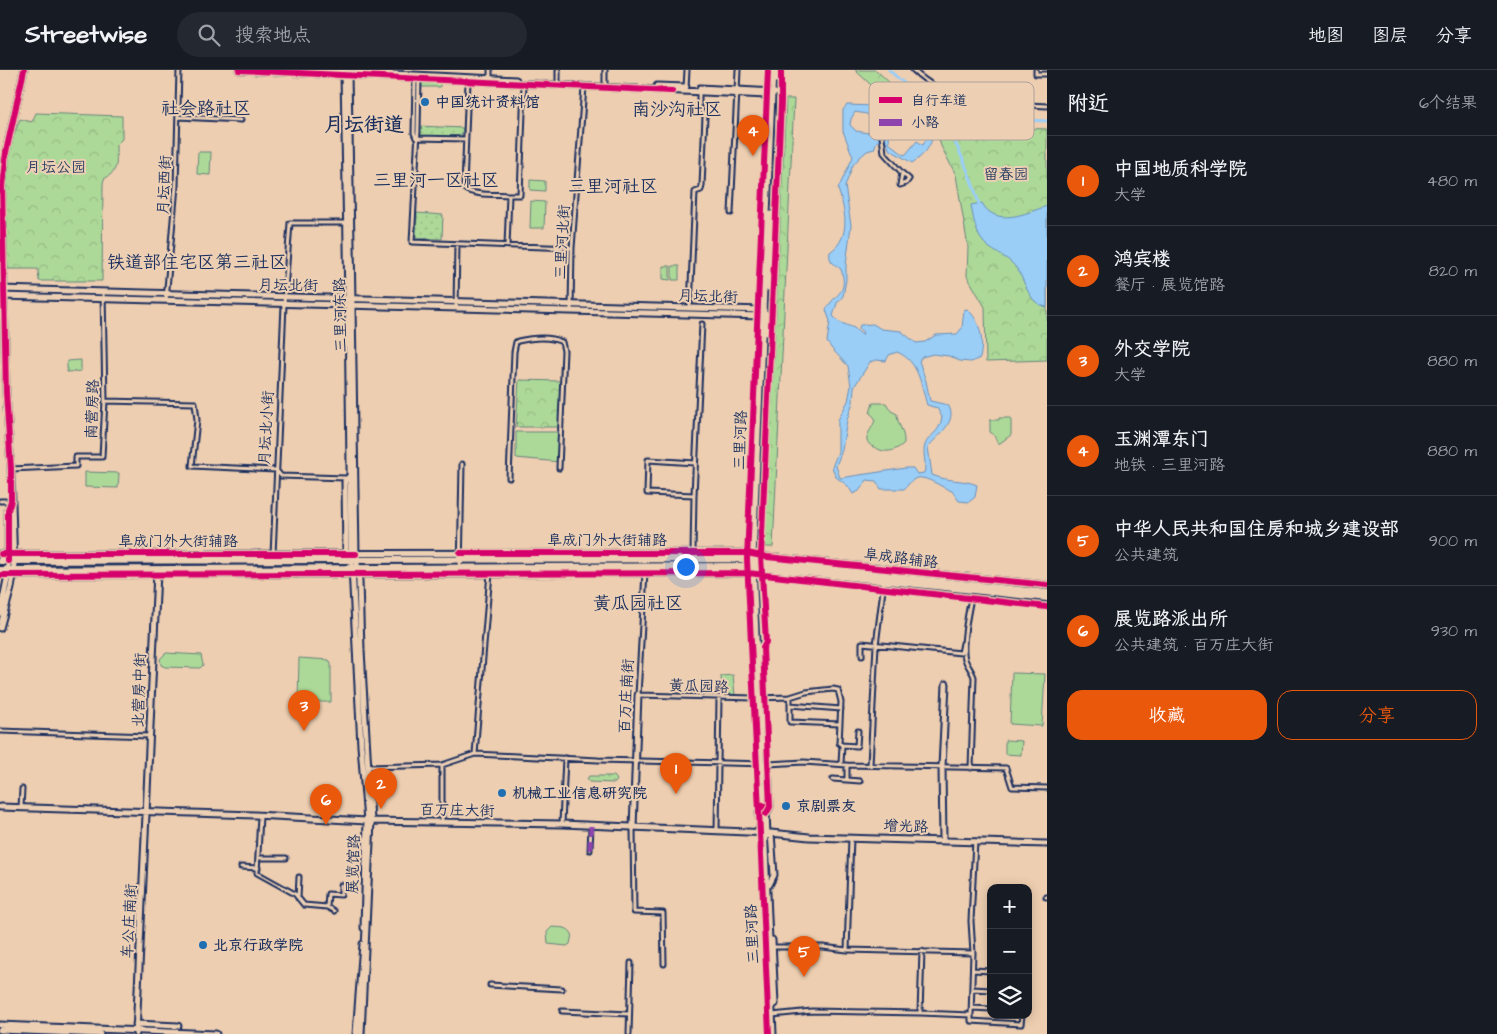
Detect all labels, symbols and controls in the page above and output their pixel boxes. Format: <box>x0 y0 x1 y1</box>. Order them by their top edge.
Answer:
search box <box>177 12 527 57</box>
text: Streetwise <box>25 18 147 52</box>
icon: search <box>195 21 223 49</box>
text: 搜索地点 <box>235 22 311 49</box>
text: 地图 <box>1308 23 1344 48</box>
text: 图层 <box>1372 23 1408 48</box>
text: 分享 <box>1436 23 1472 48</box>
legend <box>869 82 1034 140</box>
text: 附近 <box>1067 89 1109 118</box>
text: 自行车道 <box>911 91 967 111</box>
place label: 中国统计资料馆 <box>435 92 540 113</box>
text: 6个结果 <box>1419 92 1477 114</box>
district label: 社会路社区 <box>161 96 251 121</box>
marker: 中国统计资料馆 <box>419 96 431 108</box>
district label: 南沙沟社区 <box>632 97 722 122</box>
district label: 月坛街道 <box>324 111 404 139</box>
text: 小路 <box>911 113 939 133</box>
pin: 4 <box>737 115 769 156</box>
street label: 月坛西街 <box>152 155 177 216</box>
text: 中国地质科学院 <box>1114 156 1247 183</box>
park label: 月坛公园 <box>26 157 86 178</box>
park label: 留春园 <box>983 164 1029 185</box>
district label: 三里河一区社区 <box>373 168 499 193</box>
text: 1 <box>1082 170 1084 192</box>
text: 480 m <box>1427 170 1477 192</box>
district label: 三里河社区 <box>568 174 658 199</box>
text: 大学 <box>1114 184 1146 206</box>
street label: 三里河北街 <box>550 204 575 280</box>
text: 鸿宾楼 <box>1114 246 1171 273</box>
district label: 铁道部住宅区第三社区 <box>107 250 287 275</box>
text: 2 <box>1078 260 1088 282</box>
text: 820 m <box>1429 260 1477 282</box>
street label: 月坛北街 <box>258 274 318 297</box>
text: 餐厅 · 展览馆路 <box>1114 274 1225 296</box>
street label: 三里河东路 <box>329 277 352 353</box>
street label: 月坛北街 <box>678 285 738 308</box>
text: 外交学院 <box>1114 336 1190 363</box>
text: 3 <box>1079 350 1087 372</box>
text: 880 m <box>1427 350 1477 372</box>
text: 大学 <box>1114 364 1146 386</box>
street label: 南营房路 <box>81 379 104 439</box>
street label: 月坛北小街 <box>254 390 279 466</box>
street label: 三里河路 <box>729 410 752 470</box>
text: 玉渊潭东门 <box>1114 426 1209 453</box>
text: 4 <box>1078 440 1088 462</box>
text: 880 m <box>1427 440 1477 462</box>
text: 地铁 · 三里河路 <box>1114 454 1225 476</box>
text: 中华人民共和国住房和城乡建设部 <box>1114 516 1399 543</box>
street label: 阜成门外大街辅路 <box>547 530 667 551</box>
text: 5 <box>1077 530 1089 552</box>
text: 900 m <box>1429 530 1477 552</box>
street label: 阜成门外大街辅路 <box>118 531 238 552</box>
street label: 阜成路辅路 <box>862 544 939 573</box>
text: 公共建筑 <box>1114 544 1178 566</box>
your location <box>673 554 699 580</box>
district label: 黄瓜园社区 <box>593 591 683 616</box>
text: 展览路派出所 <box>1114 606 1228 633</box>
text: 6 <box>1078 620 1088 642</box>
text: 930 m <box>1431 620 1477 642</box>
text: 公共建筑 · 百万庄大街 <box>1114 634 1273 656</box>
street label: 北营房中街 <box>128 652 151 728</box>
street label: 百万庄南街 <box>614 658 639 734</box>
street label: 黄瓜园路 <box>669 675 729 698</box>
pin: 3 <box>288 690 320 731</box>
button: 收藏 <box>1067 690 1267 740</box>
button: 分享 <box>1277 690 1477 740</box>
pin: 1 <box>660 753 692 794</box>
pin: 2 <box>365 768 397 809</box>
place label: 机械工业信息研究院 <box>512 783 647 804</box>
pin: 6 <box>310 784 342 825</box>
marker: 机械工业信息研究院 <box>496 787 508 799</box>
place label: 京剧票友 <box>796 796 856 817</box>
street label: 百万庄大街 <box>419 799 495 822</box>
marker: 京剧票友 <box>780 800 792 812</box>
street label: 增光路 <box>883 815 929 838</box>
street label: 展览馆路 <box>342 834 365 894</box>
street label: 车公庄南街 <box>117 883 142 959</box>
map controls <box>987 884 1032 1019</box>
button: + <box>987 884 1032 929</box>
street label: 三里河路 <box>740 903 765 964</box>
button: − <box>987 929 1032 974</box>
place label: 北京行政学院 <box>213 935 303 956</box>
pin: 5 <box>788 936 820 977</box>
marker: 北京行政学院 <box>197 939 209 951</box>
button: layers <box>987 974 1032 1019</box>

